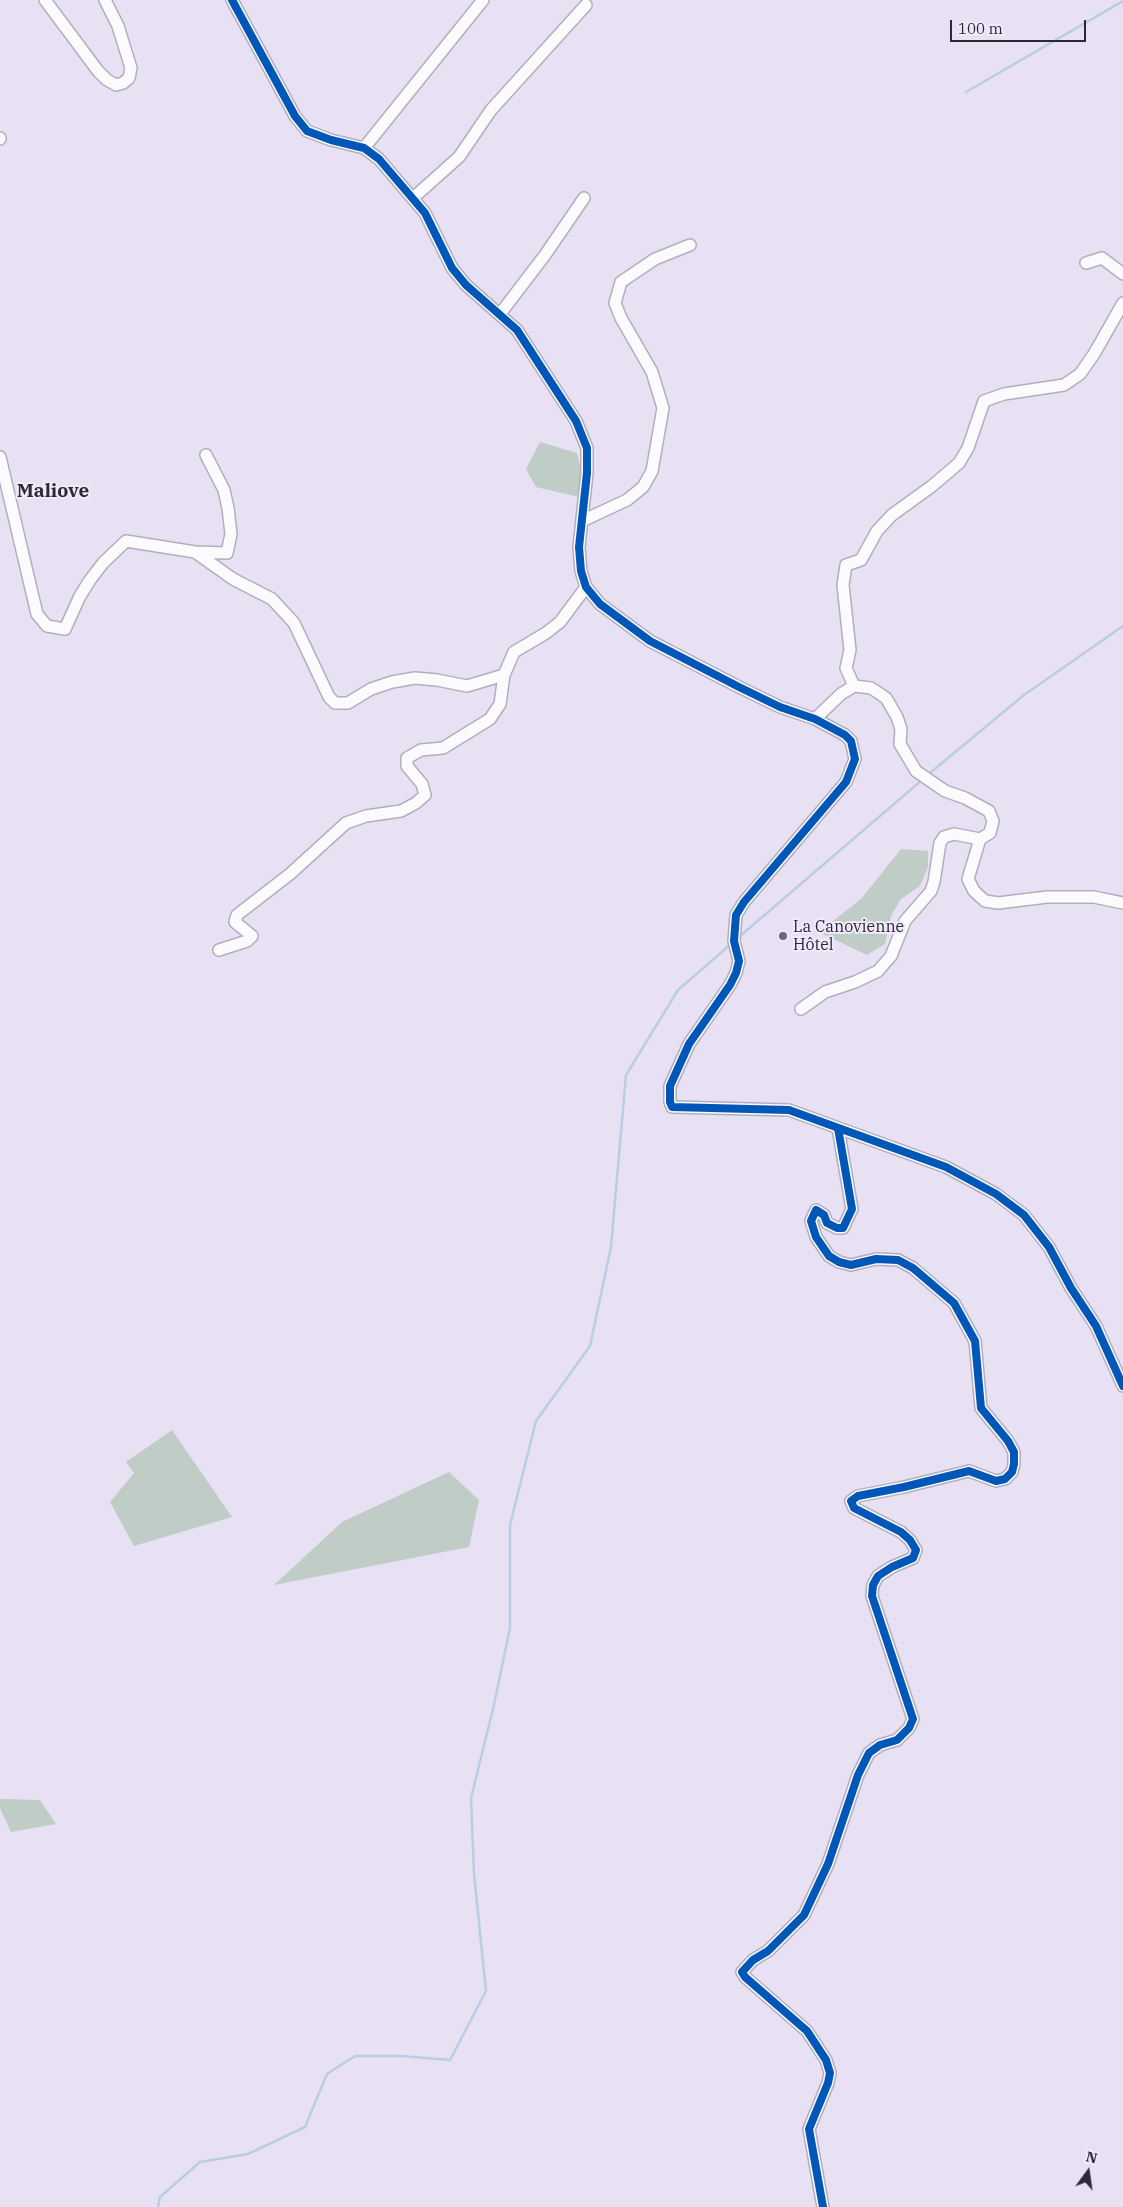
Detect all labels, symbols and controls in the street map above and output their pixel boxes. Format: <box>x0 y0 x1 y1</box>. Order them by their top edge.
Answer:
scale bar <box>953 10 1089 42</box>
text: 100 m <box>958 19 1003 38</box>
district label: Maliove <box>17 481 89 503</box>
place label: La Canovienne Hôtel <box>793 917 904 955</box>
marker: La Canovienne Hôtel <box>777 930 789 942</box>
north arrow <box>1063 2147 1113 2197</box>
text: N <box>1084 2147 1099 2168</box>

